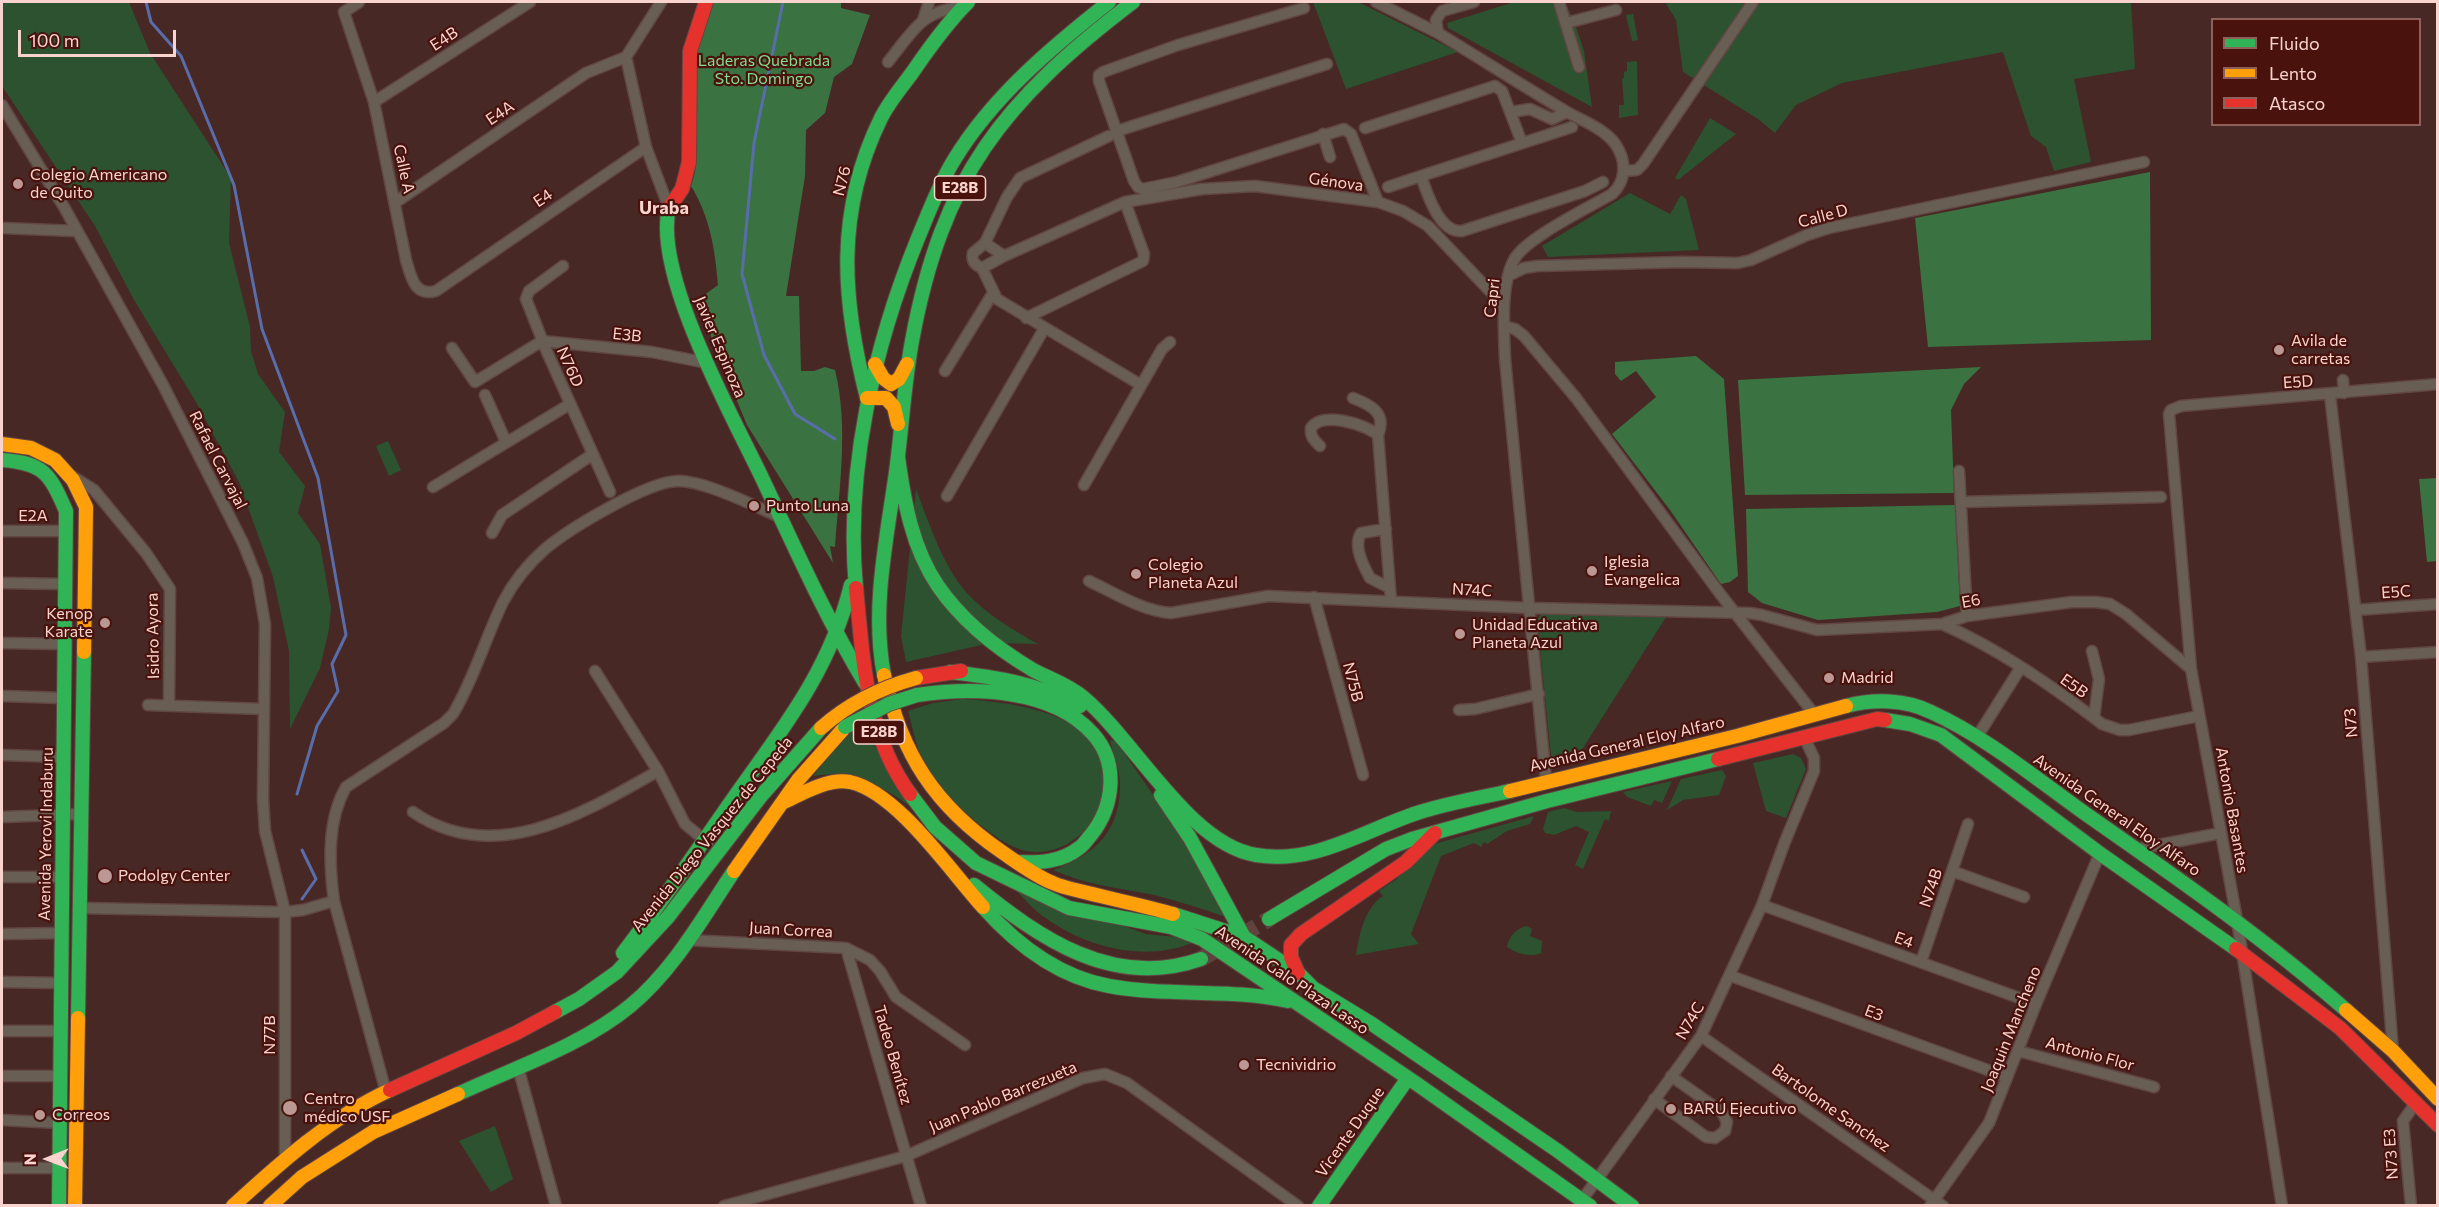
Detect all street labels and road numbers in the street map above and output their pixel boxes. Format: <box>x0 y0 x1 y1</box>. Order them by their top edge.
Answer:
street label: E4B <box>427 23 461 55</box>
street label: E4A <box>482 97 518 129</box>
street label: Calle A <box>389 143 419 195</box>
street label: N76 <box>829 164 855 198</box>
street label: Génova <box>1307 169 1365 195</box>
road number: E28B <box>934 176 986 200</box>
street label: E4 <box>530 185 556 211</box>
street label: Calle D <box>1796 200 1850 232</box>
street label: Capri <box>1480 277 1504 319</box>
street label: Javier Espinoza <box>690 293 750 401</box>
street label: E3B <box>612 324 642 346</box>
street label: N76D <box>553 344 587 390</box>
street label: E5D <box>2282 371 2314 393</box>
street label: Rafael Carvajal <box>185 408 251 512</box>
street label: E2A <box>18 506 48 526</box>
street label: N74C <box>1451 579 1493 601</box>
street label: E5C <box>2381 581 2411 603</box>
street label: E6 <box>1960 590 1982 612</box>
street label: Isidro Ayora <box>143 593 163 679</box>
street label: N75B <box>1339 660 1367 704</box>
street label: E5B <box>2057 670 2091 702</box>
street label: N73 <box>2340 707 2362 739</box>
street label: Avenida General Eloy Alfaro <box>1528 712 1726 776</box>
road number: E28B <box>854 720 904 744</box>
street label: Avenida Diego Vasquez de Cepeda <box>627 733 797 935</box>
street label: Antonio Basantes <box>2211 745 2253 875</box>
street label: Avenida Yerovi Indaburu <box>35 747 57 921</box>
street label: Avenida General Eloy Alfaro <box>2030 750 2204 880</box>
street label: N74B <box>1915 866 1947 910</box>
street label: Juan Correa <box>749 918 833 942</box>
street label: Avenida Galo Plaza Lasso <box>1212 921 1372 1039</box>
street label: E4 <box>1892 928 1916 952</box>
street label: Joaquin Mancheno <box>1977 963 2045 1095</box>
street label: N74C <box>1672 999 1708 1043</box>
street label: E3 <box>1862 1001 1886 1025</box>
street label: Tadeo Benítez <box>870 1003 916 1107</box>
street label: N77B <box>260 1015 280 1055</box>
street label: Antonio Flor <box>2043 1033 2137 1075</box>
street label: Juan Pablo Barrezueta <box>926 1057 1080 1137</box>
street label: Bartolome Sanchez <box>1768 1060 1894 1156</box>
street label: Vicente Duque <box>1312 1083 1388 1181</box>
street label: N73 E3 <box>2380 1128 2402 1180</box>

